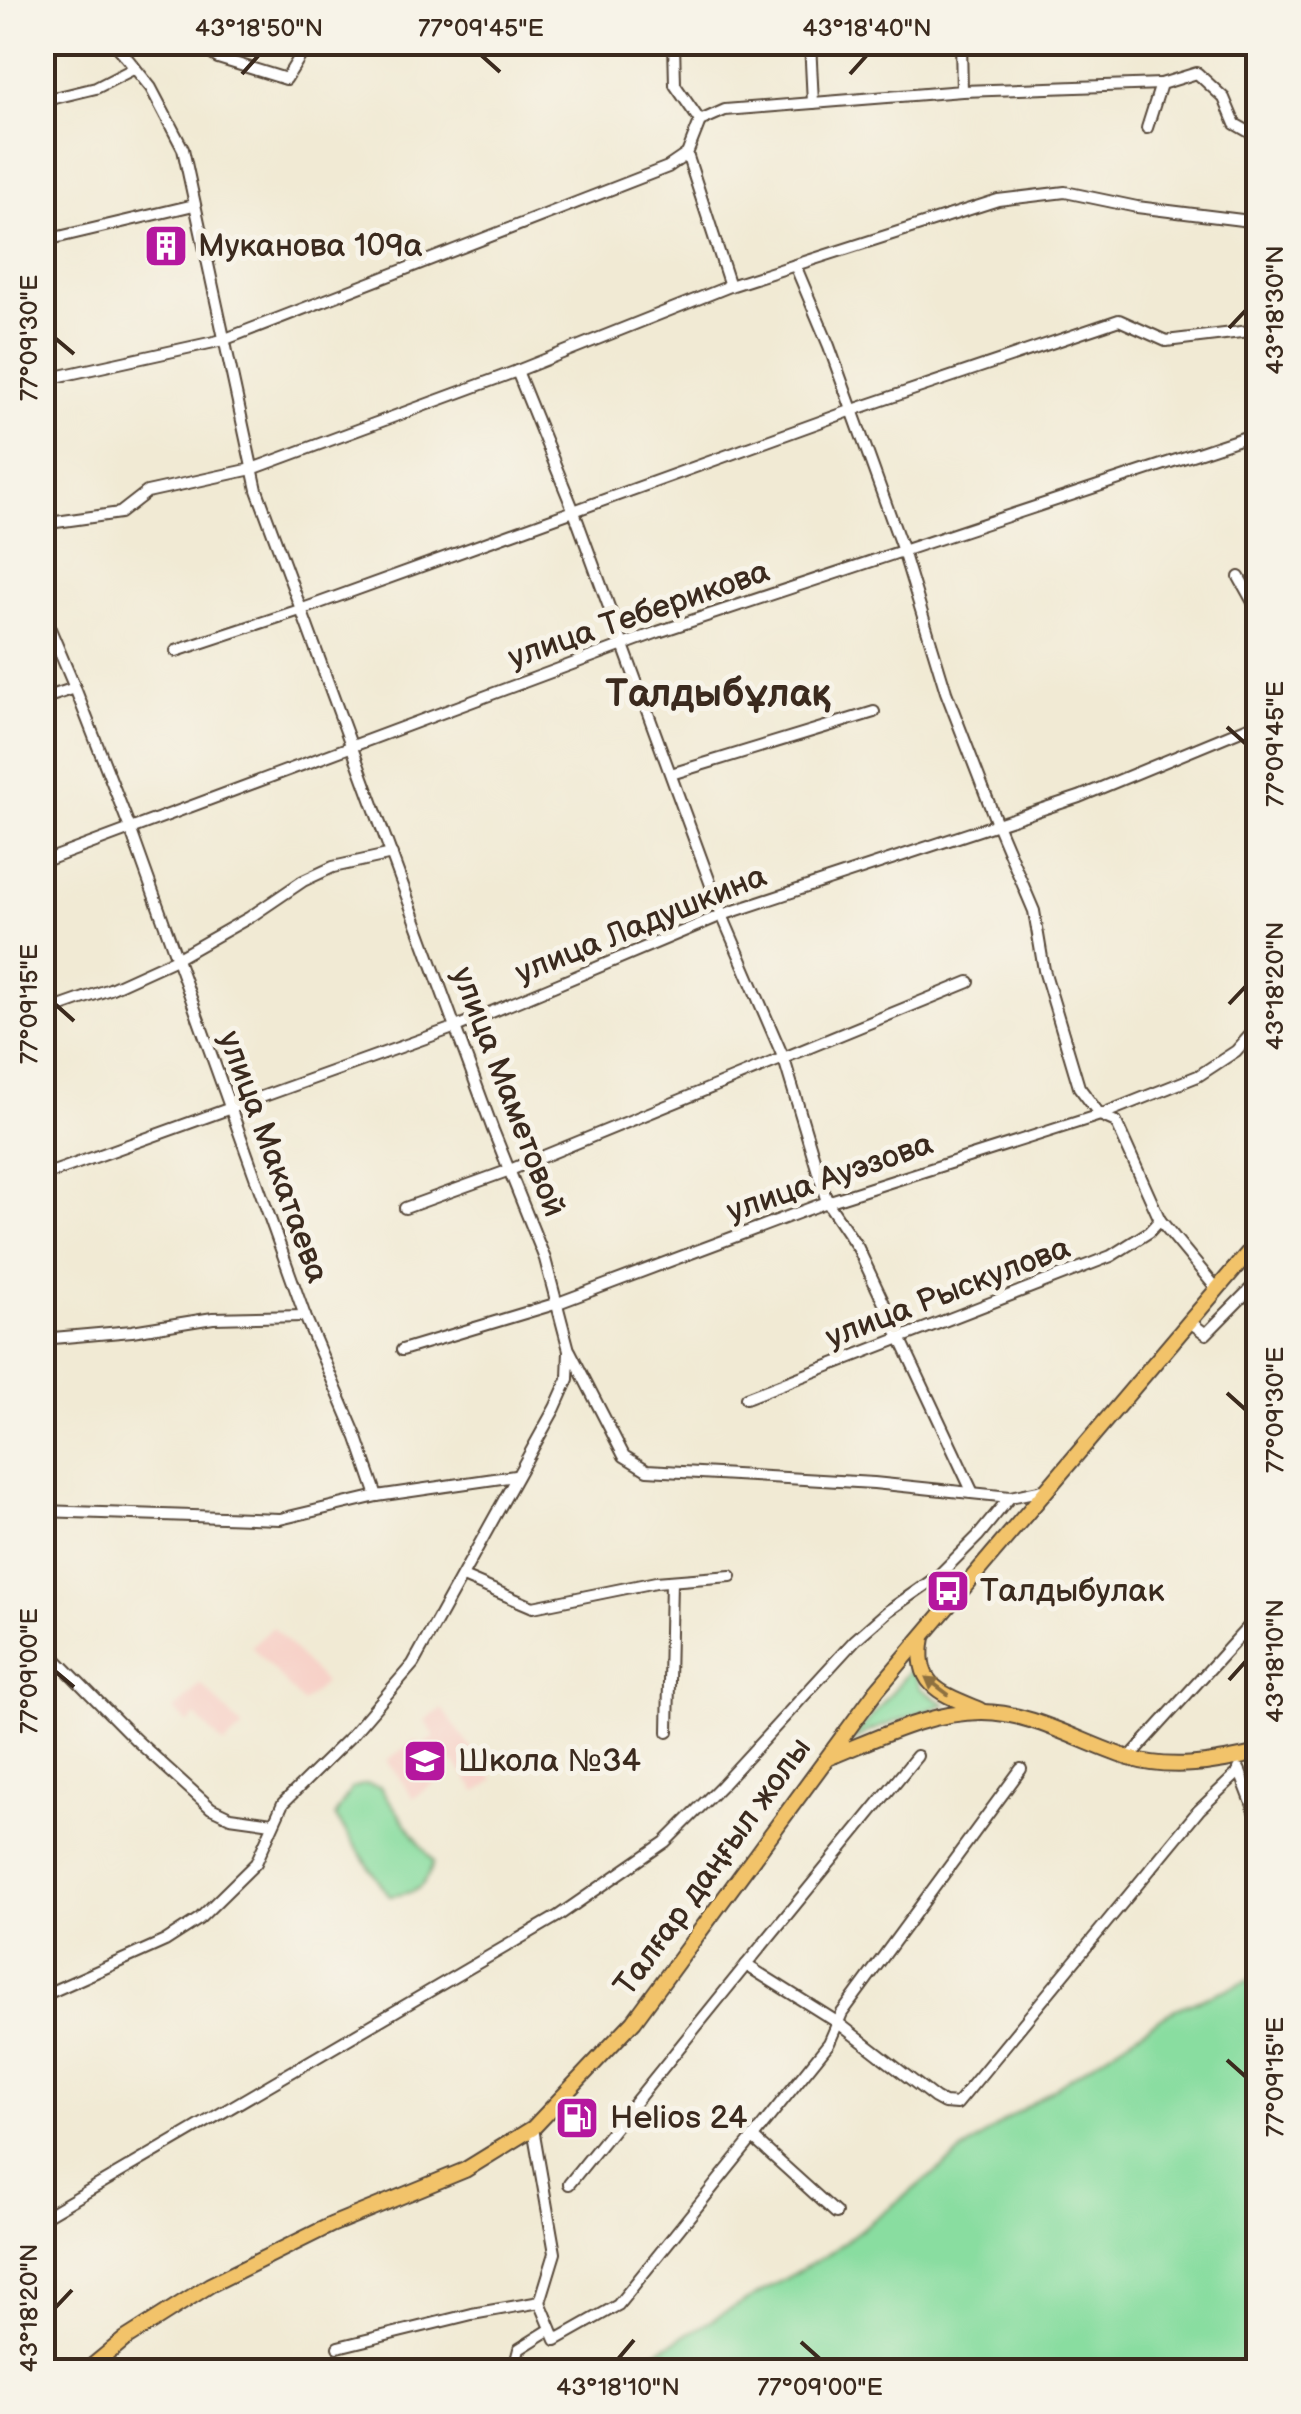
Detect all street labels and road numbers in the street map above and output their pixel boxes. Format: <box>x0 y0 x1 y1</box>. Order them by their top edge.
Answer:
street label: улица Теберикова <box>503 552 775 678</box>
street label: улица Ладушкина <box>510 857 772 993</box>
street label: улица Маметовой <box>442 962 574 1222</box>
street label: улица Макатаева <box>209 1026 337 1288</box>
street label: улица Ауэзова <box>722 1124 938 1231</box>
street label: улица Рыскулова <box>820 1228 1076 1358</box>
street label: Талғар даңғыл жолы <box>606 1730 820 2004</box>

